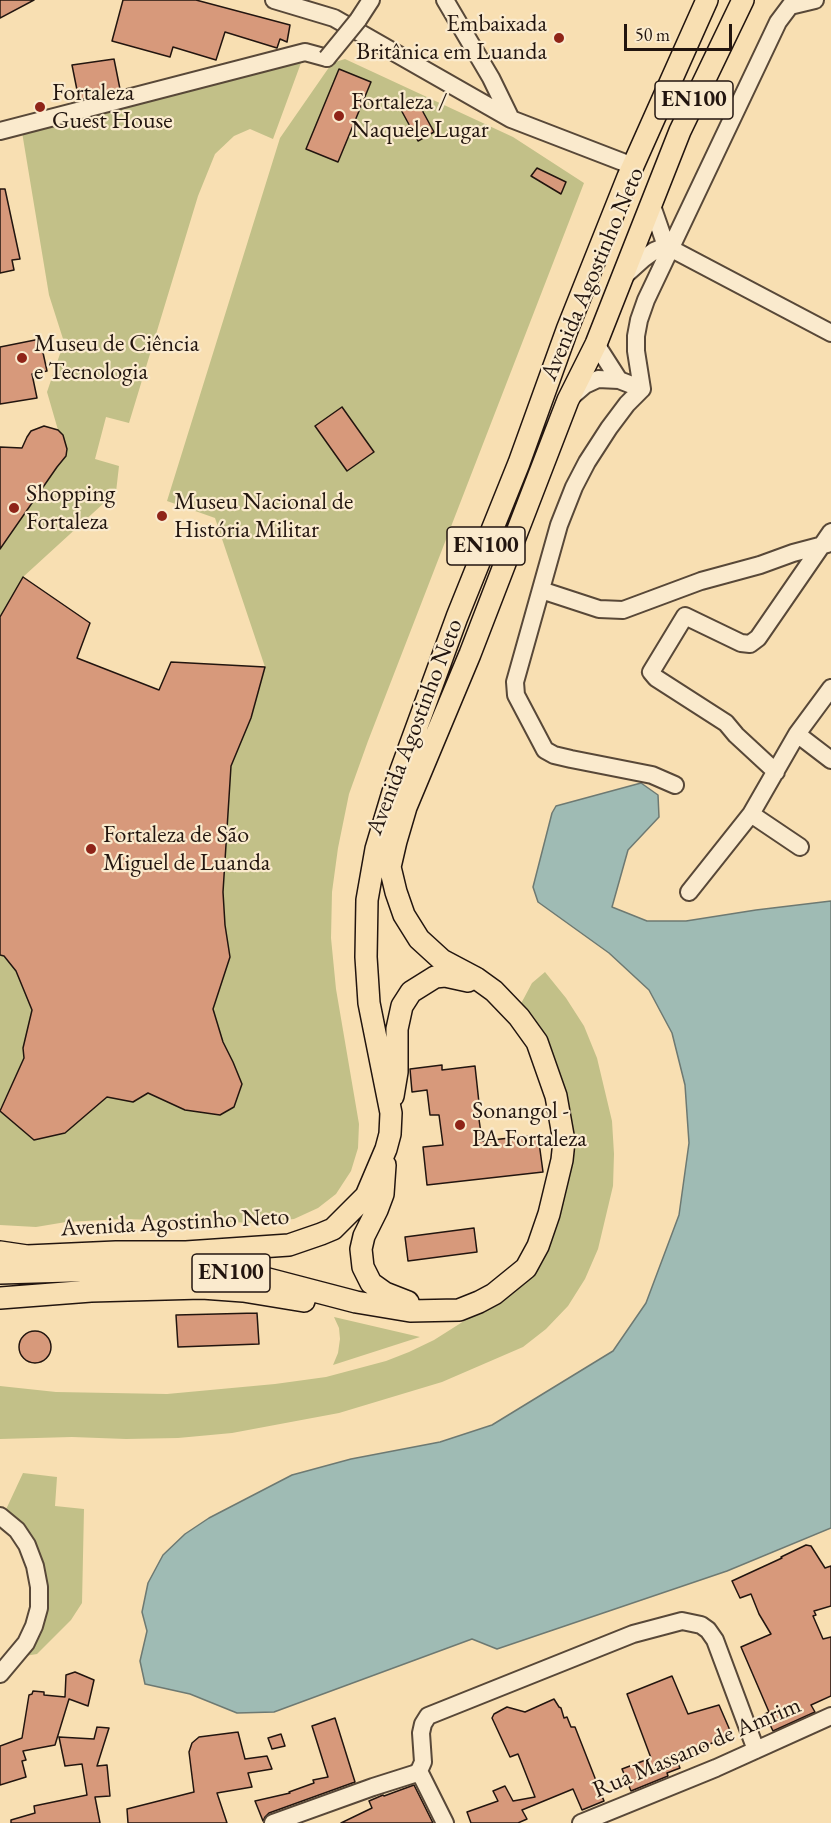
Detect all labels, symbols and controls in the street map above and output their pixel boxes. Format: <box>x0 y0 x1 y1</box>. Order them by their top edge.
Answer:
place label: Embaixada Britânica em Luanda <box>356 10 547 66</box>
scale bar <box>627 12 735 50</box>
text: 50 m <box>635 23 670 46</box>
marker: Embaixada Britânica em Luanda <box>552 31 566 45</box>
place label: Fortaleza Guest House <box>52 79 173 135</box>
road number: EN100 <box>655 81 733 119</box>
place label: Fortaleza / Naquele Lugar <box>351 88 489 144</box>
marker: Fortaleza Guest House <box>33 100 47 114</box>
marker: Fortaleza / Naquele Lugar <box>332 109 346 123</box>
street label: Avenida Agostinho Neto <box>535 163 651 385</box>
place label: Museu de Ciência e Tecnologia <box>34 330 199 386</box>
marker: Museu de Ciência e Tecnologia <box>15 351 29 365</box>
place label: Shopping Fortaleza <box>26 480 115 536</box>
place label: Museu Nacional de História Militar <box>174 488 353 544</box>
marker: Shopping Fortaleza <box>7 501 21 515</box>
marker: Museu Nacional de História Militar <box>155 509 169 523</box>
road number: EN100 <box>447 527 525 565</box>
street label: Avenida Agostinho Neto <box>361 615 469 839</box>
place label: Fortaleza de São Miguel de Luanda <box>103 821 270 877</box>
marker: Fortaleza de São Miguel de Luanda <box>84 842 98 856</box>
place label: Sonangol - PA Fortaleza <box>472 1097 587 1153</box>
marker: Sonangol - PA Fortaleza <box>453 1118 467 1132</box>
street label: Avenida Agostinho Neto <box>60 1203 290 1243</box>
road number: EN100 <box>192 1254 270 1292</box>
street label: Rua Massano de Amrim <box>589 1691 805 1805</box>

